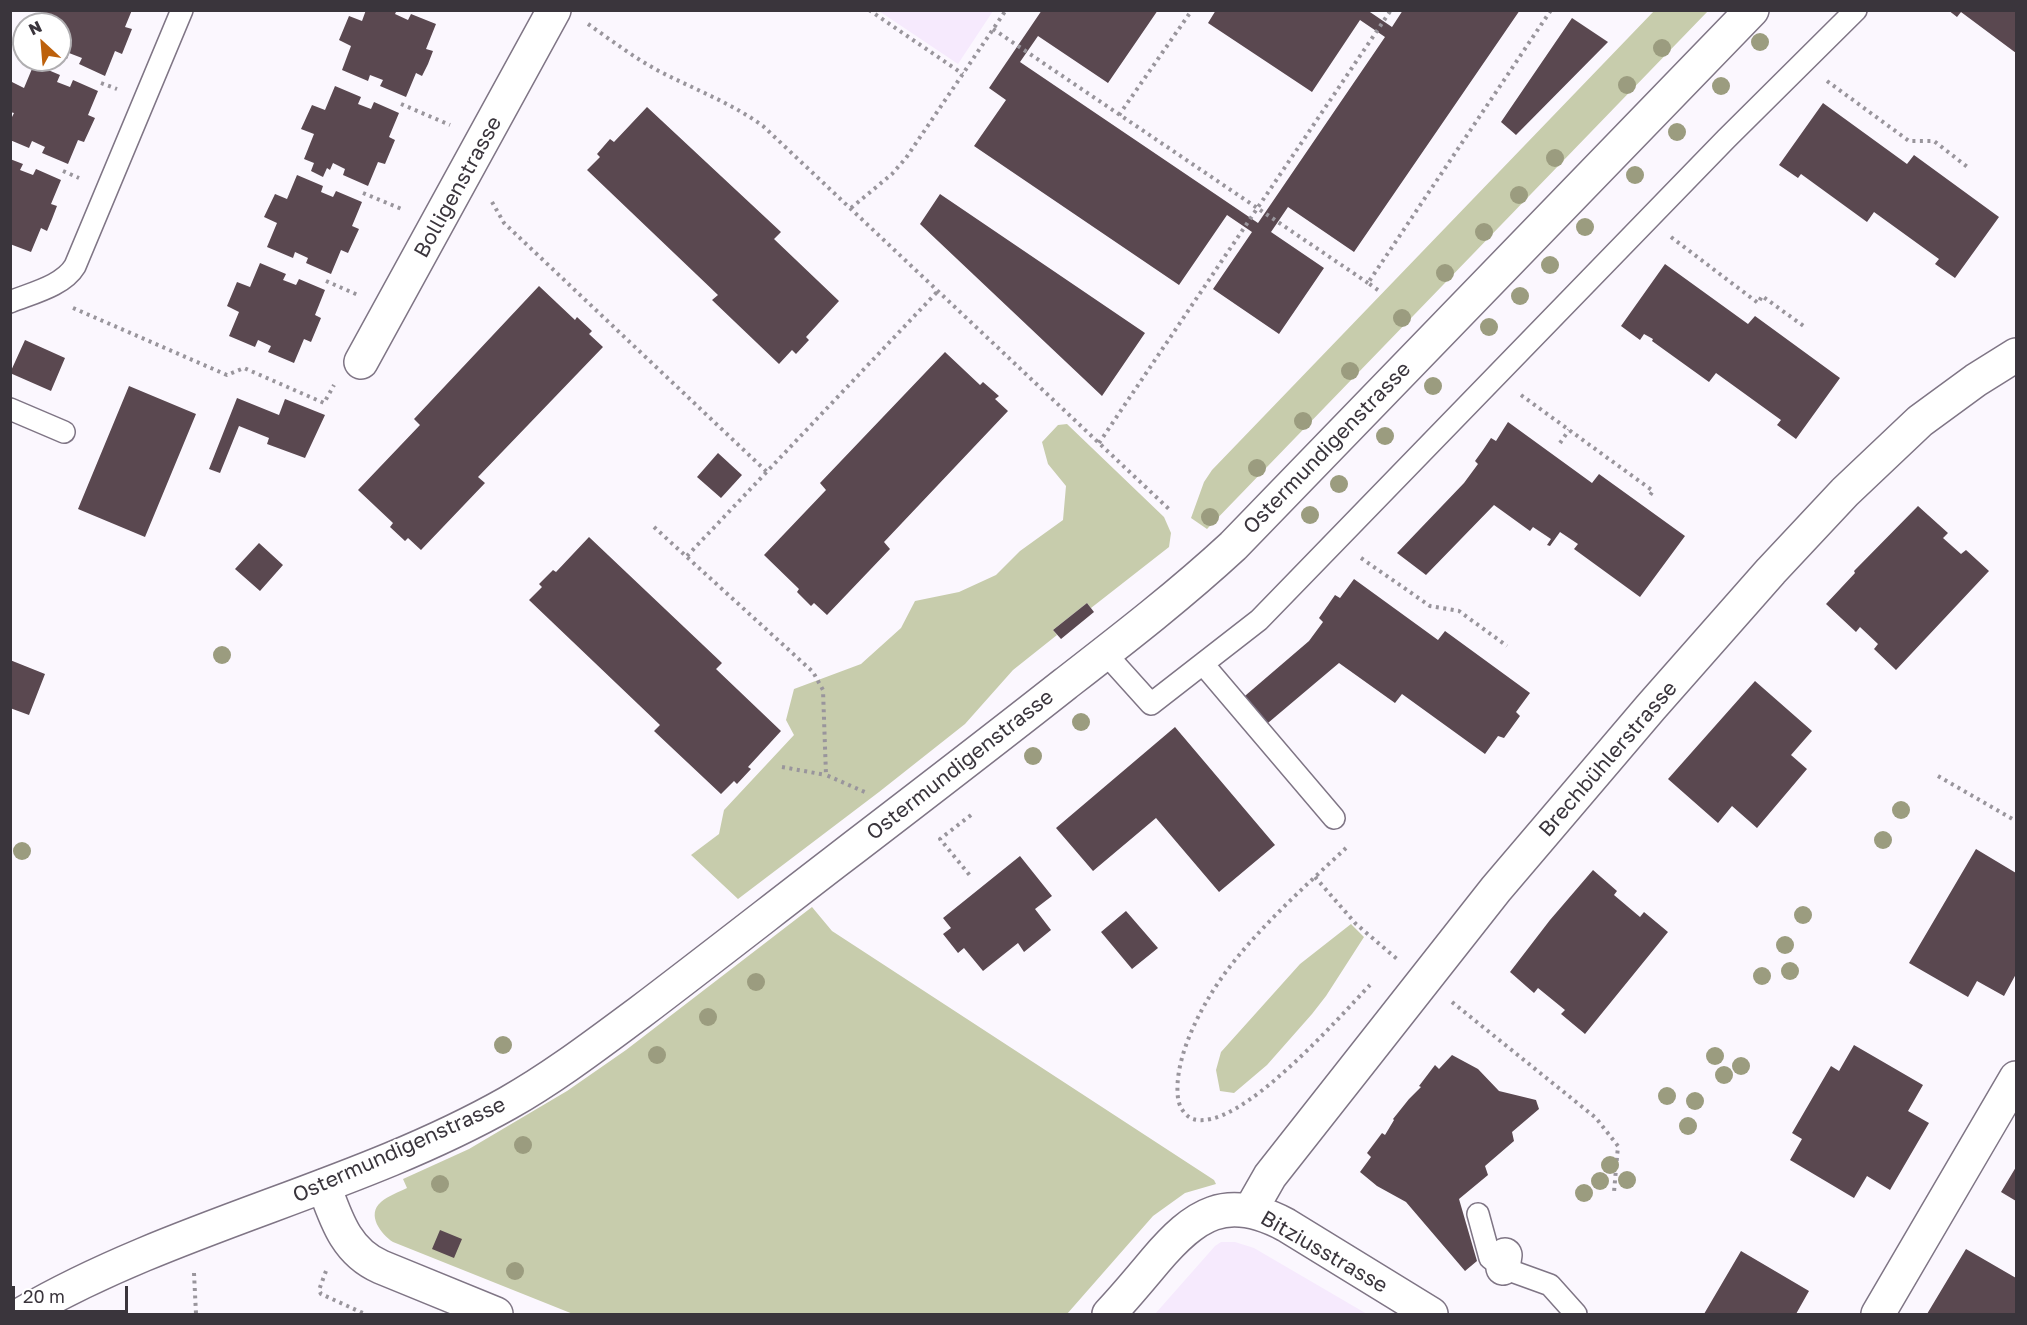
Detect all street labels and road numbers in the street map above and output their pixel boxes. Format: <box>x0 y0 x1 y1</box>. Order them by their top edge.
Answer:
street label: Bolligenstrasse <box>409 112 507 262</box>
street label: Ostermundigenstrasse <box>1238 357 1416 539</box>
street label: Brechbühlerstrasse <box>1534 676 1682 842</box>
street label: Ostermundigenstrasse <box>862 684 1058 846</box>
street label: Ostermundigenstrasse <box>289 1092 509 1208</box>
street label: Bitziusstrasse <box>1256 1205 1392 1299</box>

